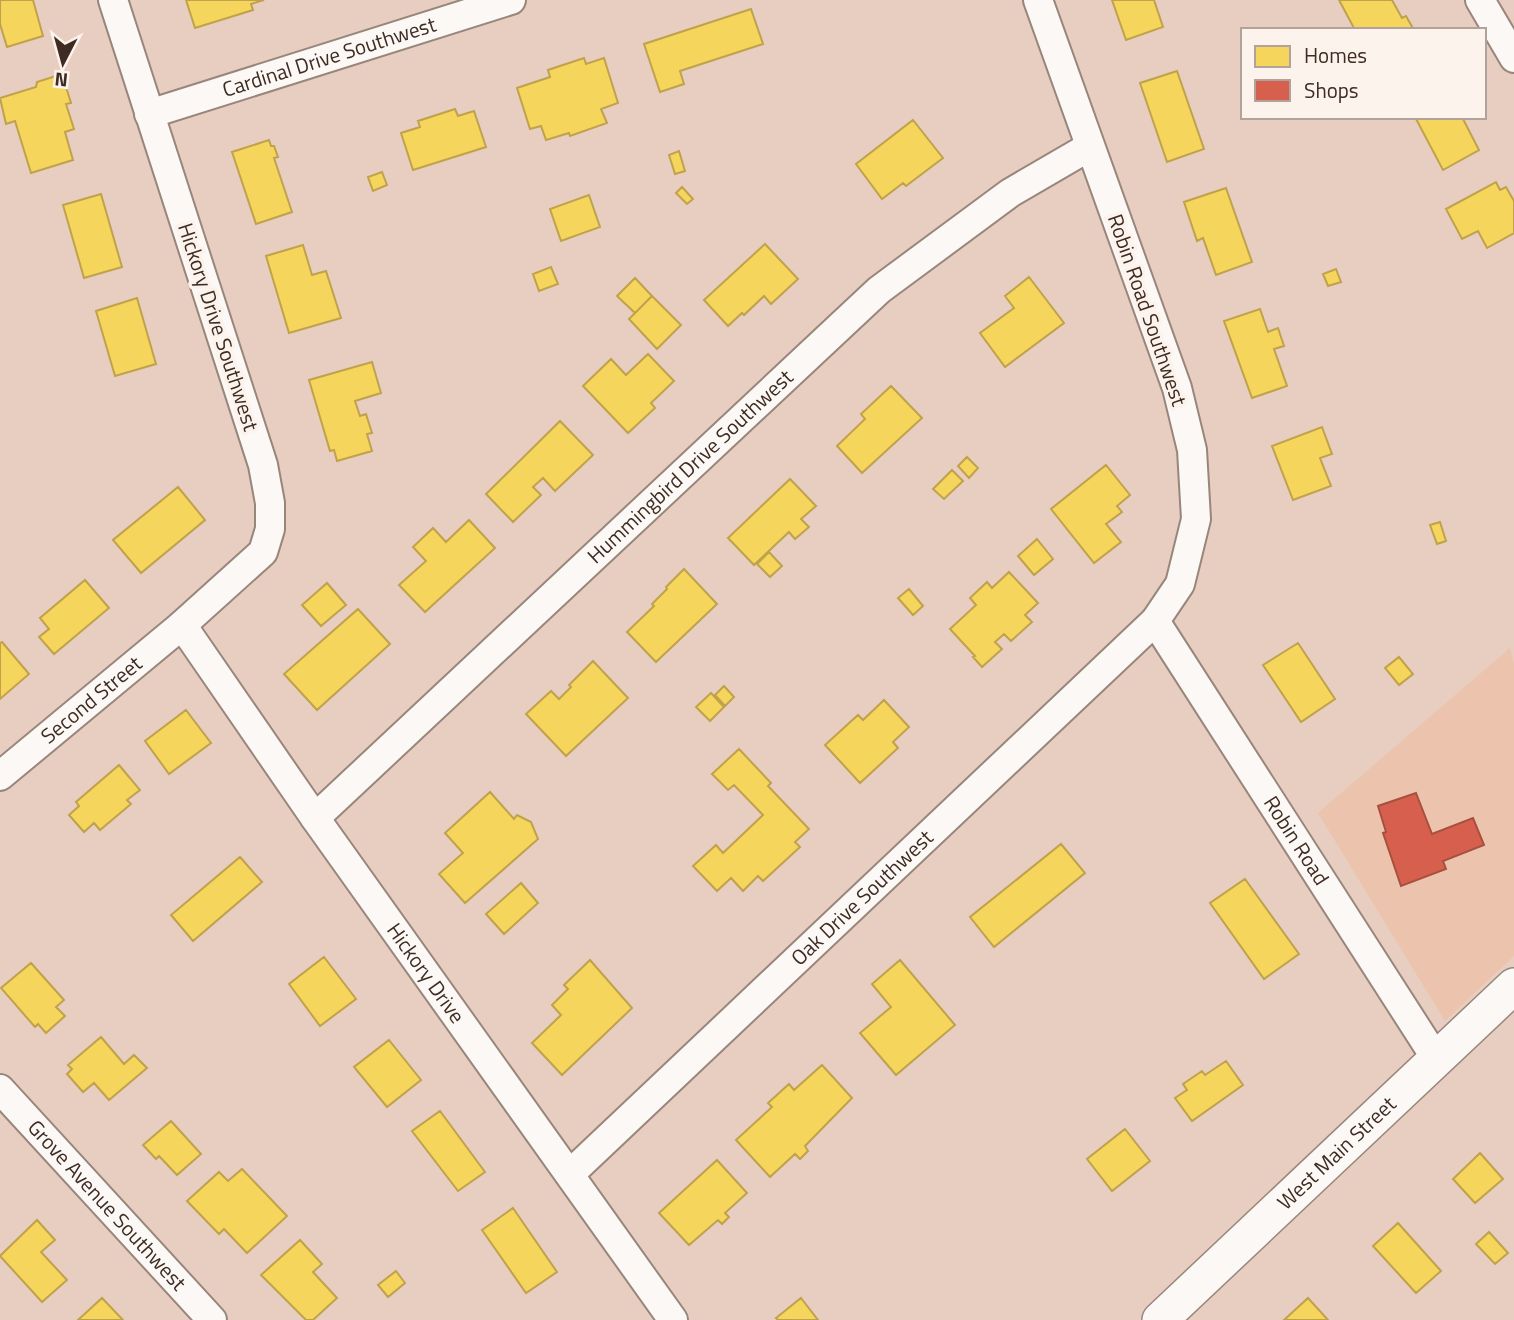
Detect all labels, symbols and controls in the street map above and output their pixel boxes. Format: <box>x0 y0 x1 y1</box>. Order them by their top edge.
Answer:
street label: Cardinal Drive Southwest <box>218 7 440 105</box>
north arrow <box>28 28 98 98</box>
legend <box>1241 28 1486 119</box>
text: Homes <box>1304 39 1367 71</box>
text: N <box>53 65 69 96</box>
text: Shops <box>1304 74 1359 106</box>
street label: Robin Road Southwest <box>1100 209 1196 411</box>
street label: Hickory Drive Southwest <box>170 218 268 436</box>
street label: Hummingbird Drive Southwest <box>579 361 800 571</box>
street label: Second Street <box>33 647 149 751</box>
street label: Robin Road <box>1256 789 1338 891</box>
street label: Oak Drive Southwest <box>783 821 940 972</box>
street label: Hickory Drive <box>380 916 473 1029</box>
street label: West Main Street <box>1269 1088 1403 1217</box>
street label: Grove Avenue Southwest <box>21 1112 195 1298</box>

